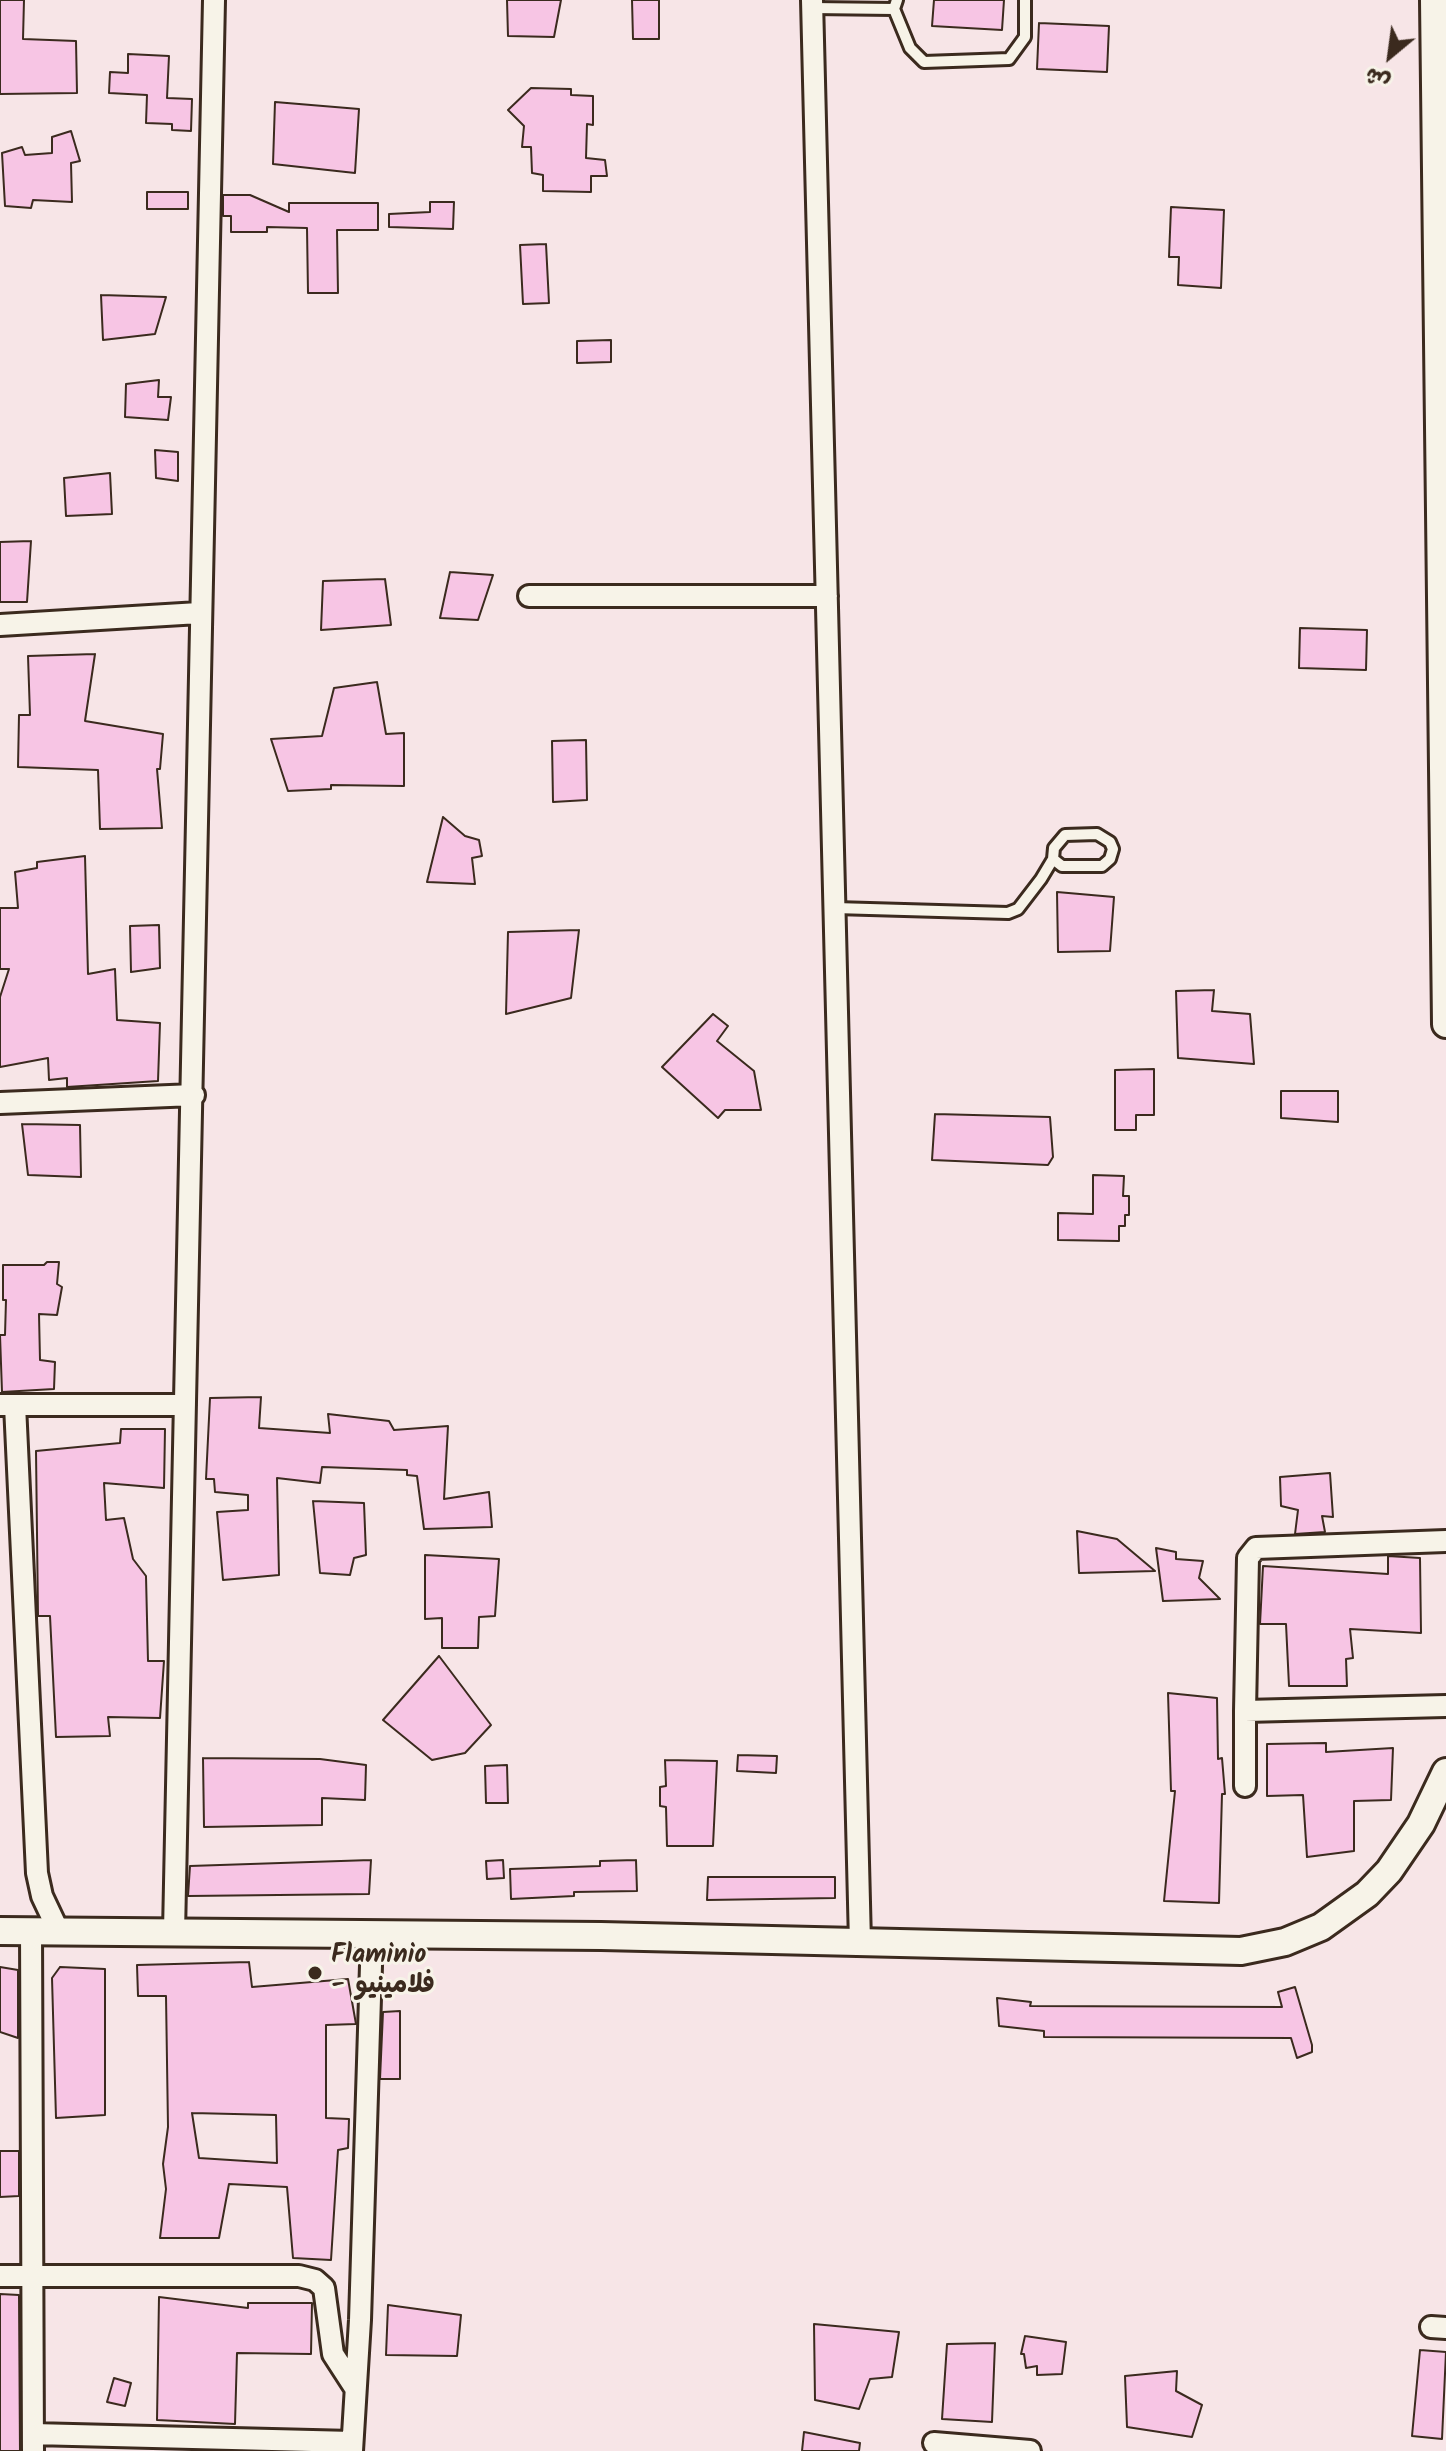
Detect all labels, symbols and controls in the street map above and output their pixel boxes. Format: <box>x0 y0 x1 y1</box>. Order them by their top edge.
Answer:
north arrow <box>1350 16 1430 96</box>
text: ش <box>1359 56 1397 99</box>
place label: Flaminio - فلامينيو <box>331 1942 435 2004</box>
marker: Flaminio - فلامينيو <box>306 1964 324 1982</box>

